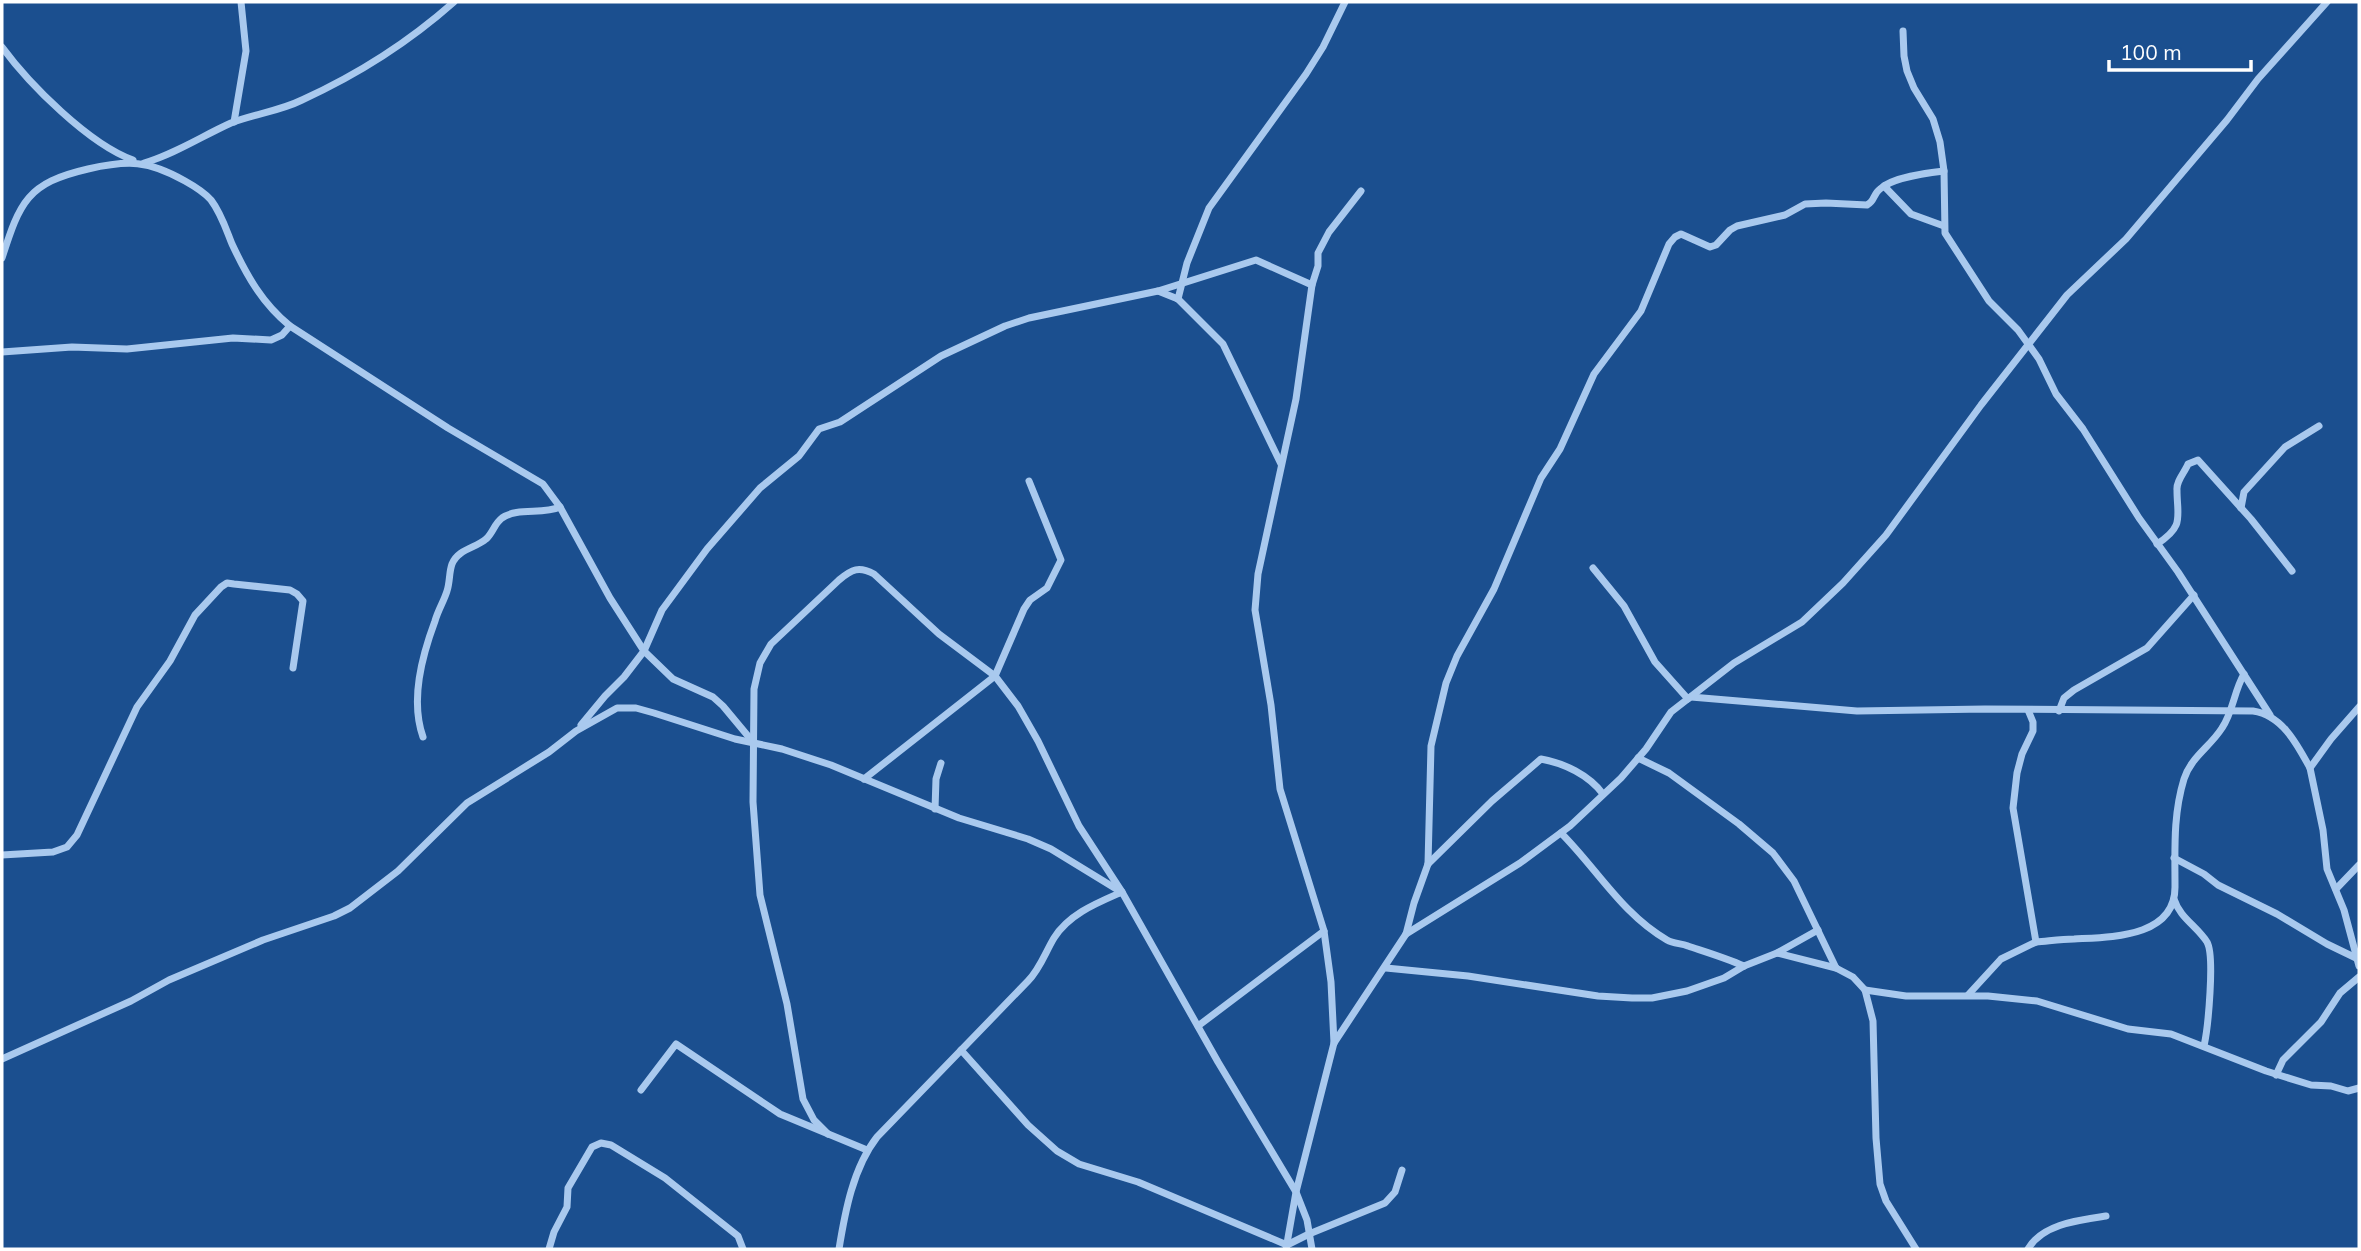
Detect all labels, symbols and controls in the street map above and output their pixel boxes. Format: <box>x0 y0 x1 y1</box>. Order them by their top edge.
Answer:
scale bar <box>2109 28 2251 72</box>
text: 100 m <box>2120 39 2182 65</box>

